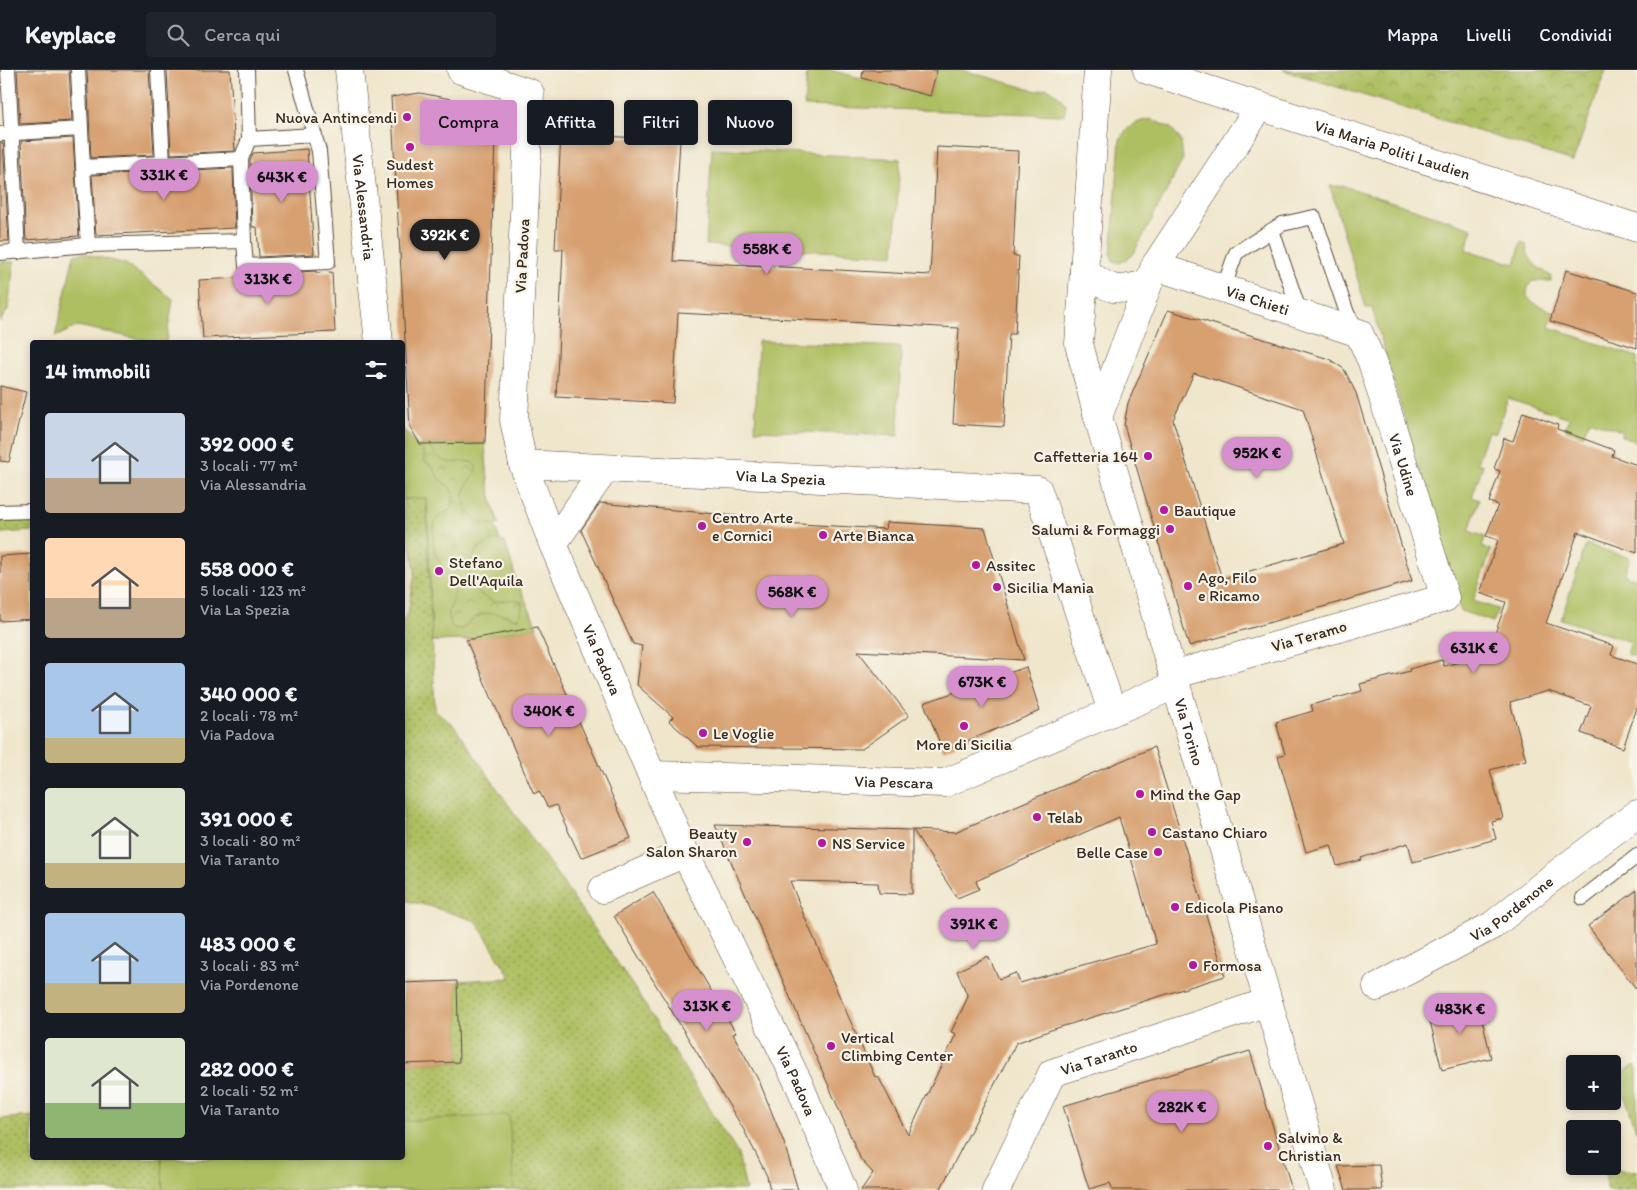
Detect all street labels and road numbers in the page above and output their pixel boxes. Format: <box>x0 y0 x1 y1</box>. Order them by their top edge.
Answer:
street label: Via Maria Politi Laudien <box>1312 115 1473 183</box>
street label: Via Alessandria <box>349 153 379 262</box>
street label: Via Padova <box>511 218 533 294</box>
street label: Via Chieti <box>1223 280 1292 319</box>
street label: Via Udine <box>1385 431 1422 498</box>
street label: Via La Spezia <box>735 465 827 489</box>
street label: Via Teramo <box>1269 616 1349 656</box>
street label: Via Padova <box>579 621 626 698</box>
street label: Via Torino <box>1171 696 1208 768</box>
street label: Via Pescara <box>854 771 934 792</box>
street label: Via Pordenone <box>1467 871 1557 945</box>
street label: Via Taranto <box>1058 1036 1140 1079</box>
street label: Via Padova <box>772 1043 821 1119</box>

